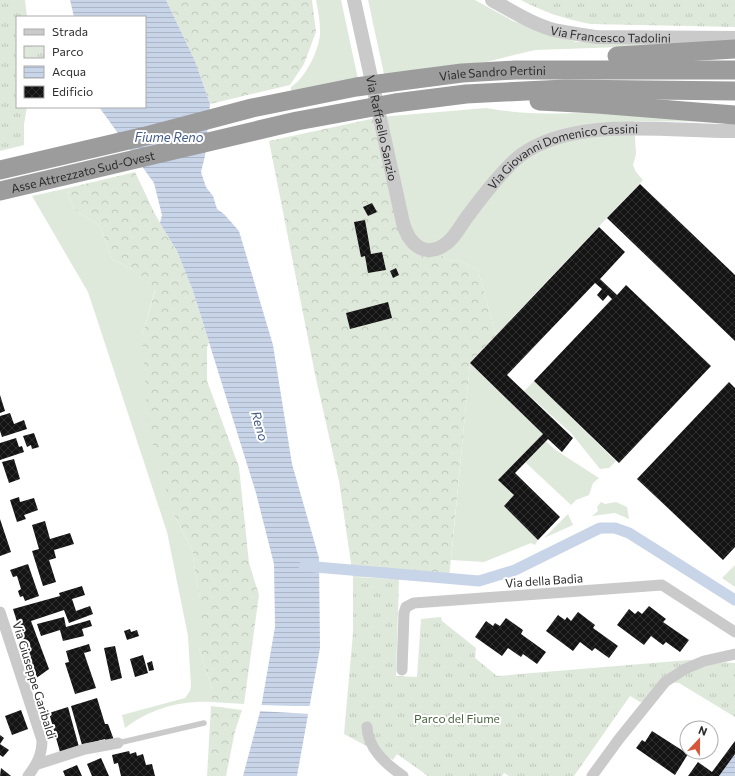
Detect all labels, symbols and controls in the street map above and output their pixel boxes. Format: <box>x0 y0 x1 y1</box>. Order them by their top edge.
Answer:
legend <box>16 16 146 108</box>
street label: Via Francesco Tadolini <box>549 22 671 45</box>
text: Strada <box>52 24 88 38</box>
text: Parco <box>52 44 84 58</box>
street label: Viale Sandro Pertini <box>438 63 546 83</box>
text: Acqua <box>52 64 86 78</box>
street label: Via Raffaello Sanzio <box>364 74 401 182</box>
text: Edificio <box>52 84 93 98</box>
street label: Via Giovanni Domenico Cassini <box>484 121 638 192</box>
water label: Fiume Reno <box>134 129 204 145</box>
street label: Asse Attrezzato Sud-Ovest <box>9 148 156 195</box>
water label: Reno <box>248 409 272 443</box>
street label: Via della Badia <box>505 570 583 590</box>
street label: Via Giuseppe Garibaldi <box>10 619 60 741</box>
park label: Parco del Fiume <box>414 711 500 725</box>
north arrow <box>679 720 719 760</box>
text: N <box>697 723 709 738</box>

